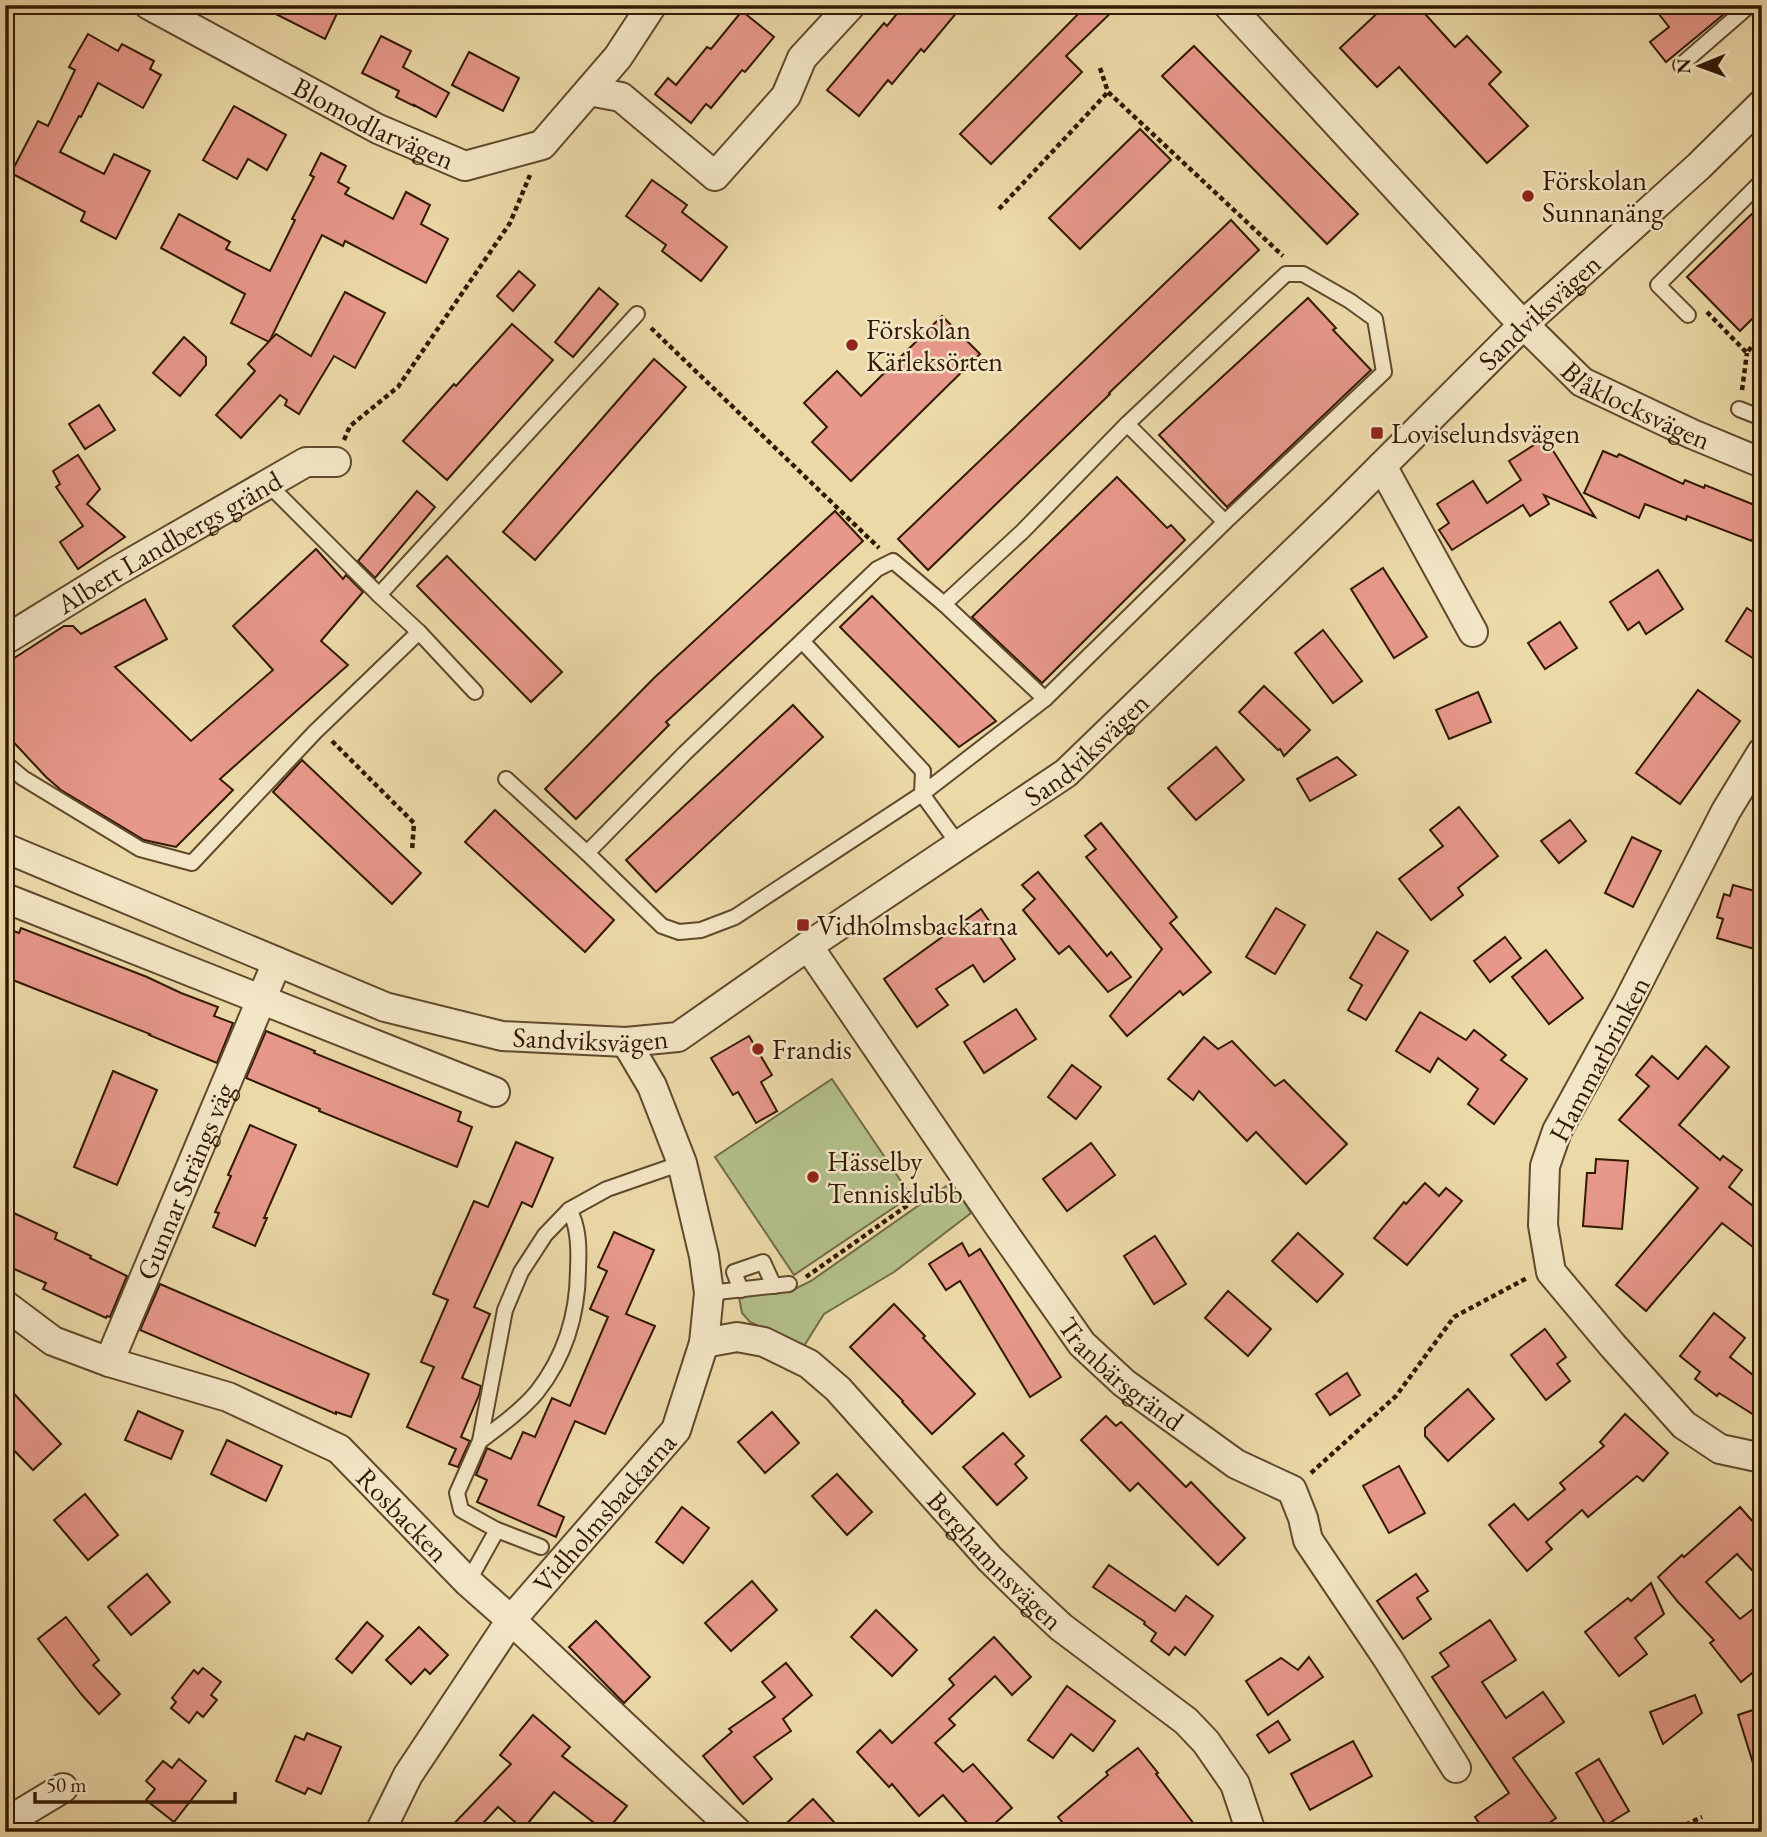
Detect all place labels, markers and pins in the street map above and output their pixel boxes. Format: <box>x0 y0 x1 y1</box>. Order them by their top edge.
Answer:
place label: Förskolan Sunnanäng <box>1542 162 1664 230</box>
marker: Förskolan Sunnanäng <box>1520 188 1536 204</box>
place label: Förskolan Kärleksörten <box>866 311 1003 379</box>
marker: Förskolan Kärleksörten <box>844 337 860 353</box>
place label: Loviselundsvägen <box>1391 415 1580 451</box>
marker: Loviselundsvägen <box>1369 425 1385 441</box>
place label: Vidholmsbackarna <box>817 907 1019 943</box>
marker: Vidholmsbackarna <box>795 917 811 933</box>
place label: Frandis <box>772 1031 852 1067</box>
marker: Frandis <box>750 1041 766 1057</box>
place label: Hässelby Tennisklubb <box>827 1143 963 1211</box>
marker: Hässelby Tennisklubb <box>805 1169 821 1185</box>

